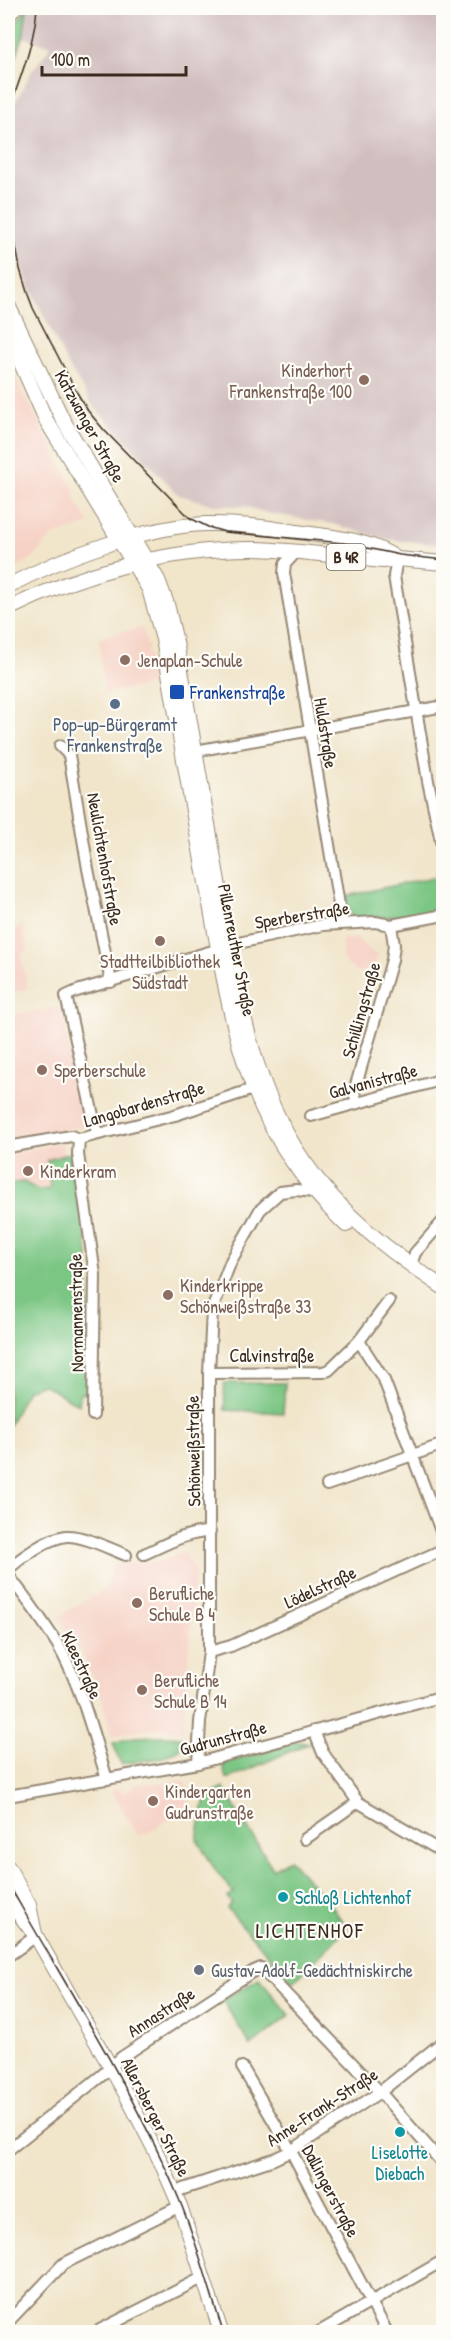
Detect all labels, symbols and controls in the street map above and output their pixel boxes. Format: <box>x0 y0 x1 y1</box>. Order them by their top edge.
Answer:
scale bar <box>42 39 186 77</box>
text: 100 m <box>51 47 90 72</box>
place label: Kinderhort Frankenstraße 100 <box>229 358 353 404</box>
street label: Katzwanger Straße <box>49 365 131 487</box>
marker: Kinderhort Frankenstraße 100 <box>357 373 371 387</box>
road number: B 4R <box>326 544 366 570</box>
place label: Jenaplan-Schule <box>137 648 243 673</box>
marker: Jenaplan-Schule <box>118 653 132 667</box>
place label: Frankenstraße <box>189 680 285 705</box>
marker: Frankenstraße <box>168 683 186 701</box>
street label: Huldstraße <box>308 696 344 770</box>
marker: Pop-up-Bürgeramt Frankenstraße <box>108 697 122 711</box>
place label: Pop-up-Bürgeramt Frankenstraße <box>53 712 178 758</box>
street label: Neulichtenhofstraße <box>81 791 129 927</box>
street label: Pillenreuther Straße <box>212 882 262 1018</box>
street label: Sperberstraße <box>253 895 351 935</box>
marker: Stadtteilbibliothek Südstadt <box>153 934 167 948</box>
place label: Stadtteilbibliothek Südstadt <box>100 949 221 995</box>
street label: Schillingstraße <box>335 959 387 1061</box>
street label: Galvanistraße <box>326 1057 420 1105</box>
place label: Sperberschule <box>54 1058 146 1083</box>
marker: Sperberschule <box>35 1063 49 1077</box>
street label: Langobardenstraße <box>81 1075 207 1133</box>
place label: Kinderkram <box>40 1159 116 1184</box>
marker: Kinderkram <box>21 1164 35 1178</box>
street label: Normannenstraße <box>62 1254 90 1372</box>
place label: Kinderkrippe Schönweißstraße 33 <box>180 1273 311 1319</box>
marker: Kinderkrippe Schönweißstraße 33 <box>161 1288 175 1302</box>
street label: Calvinstraße <box>230 1343 314 1368</box>
street label: Schönweißstraße <box>180 1395 206 1507</box>
street label: Lödelstraße <box>280 1559 360 1615</box>
place label: Berufliche Schule B 4 <box>149 1581 215 1627</box>
marker: Berufliche Schule B 4 <box>130 1596 144 1610</box>
street label: Kleestraße <box>55 1627 109 1703</box>
place label: Berufliche Schule B 14 <box>154 1668 227 1714</box>
marker: Berufliche Schule B 14 <box>135 1683 149 1697</box>
street label: Gudrunstraße <box>177 1714 269 1762</box>
place label: Kindergarten Gudrunstraße <box>165 1779 254 1825</box>
marker: Kindergarten Gudrunstraße <box>146 1794 160 1808</box>
place label: Schloß Lichtenhof <box>295 1885 412 1910</box>
marker: Schloß Lichtenhof <box>276 1890 290 1904</box>
district label: LICHTENHOF <box>256 1916 364 1945</box>
place label: Gustav-Adolf-Gedächtniskirche <box>211 1958 413 1983</box>
marker: Gustav-Adolf-Gedächtniskirche <box>192 1963 206 1977</box>
street label: Annastraße <box>122 1981 200 2043</box>
street label: Allersberger Straße <box>115 2053 197 2181</box>
street label: Anne-Frank-Straße <box>261 2062 383 2152</box>
marker: Liselotte Diebach <box>393 2125 407 2139</box>
street label: Dallingerstraße <box>296 2140 366 2242</box>
place label: Liselotte Diebach <box>372 2140 428 2186</box>

